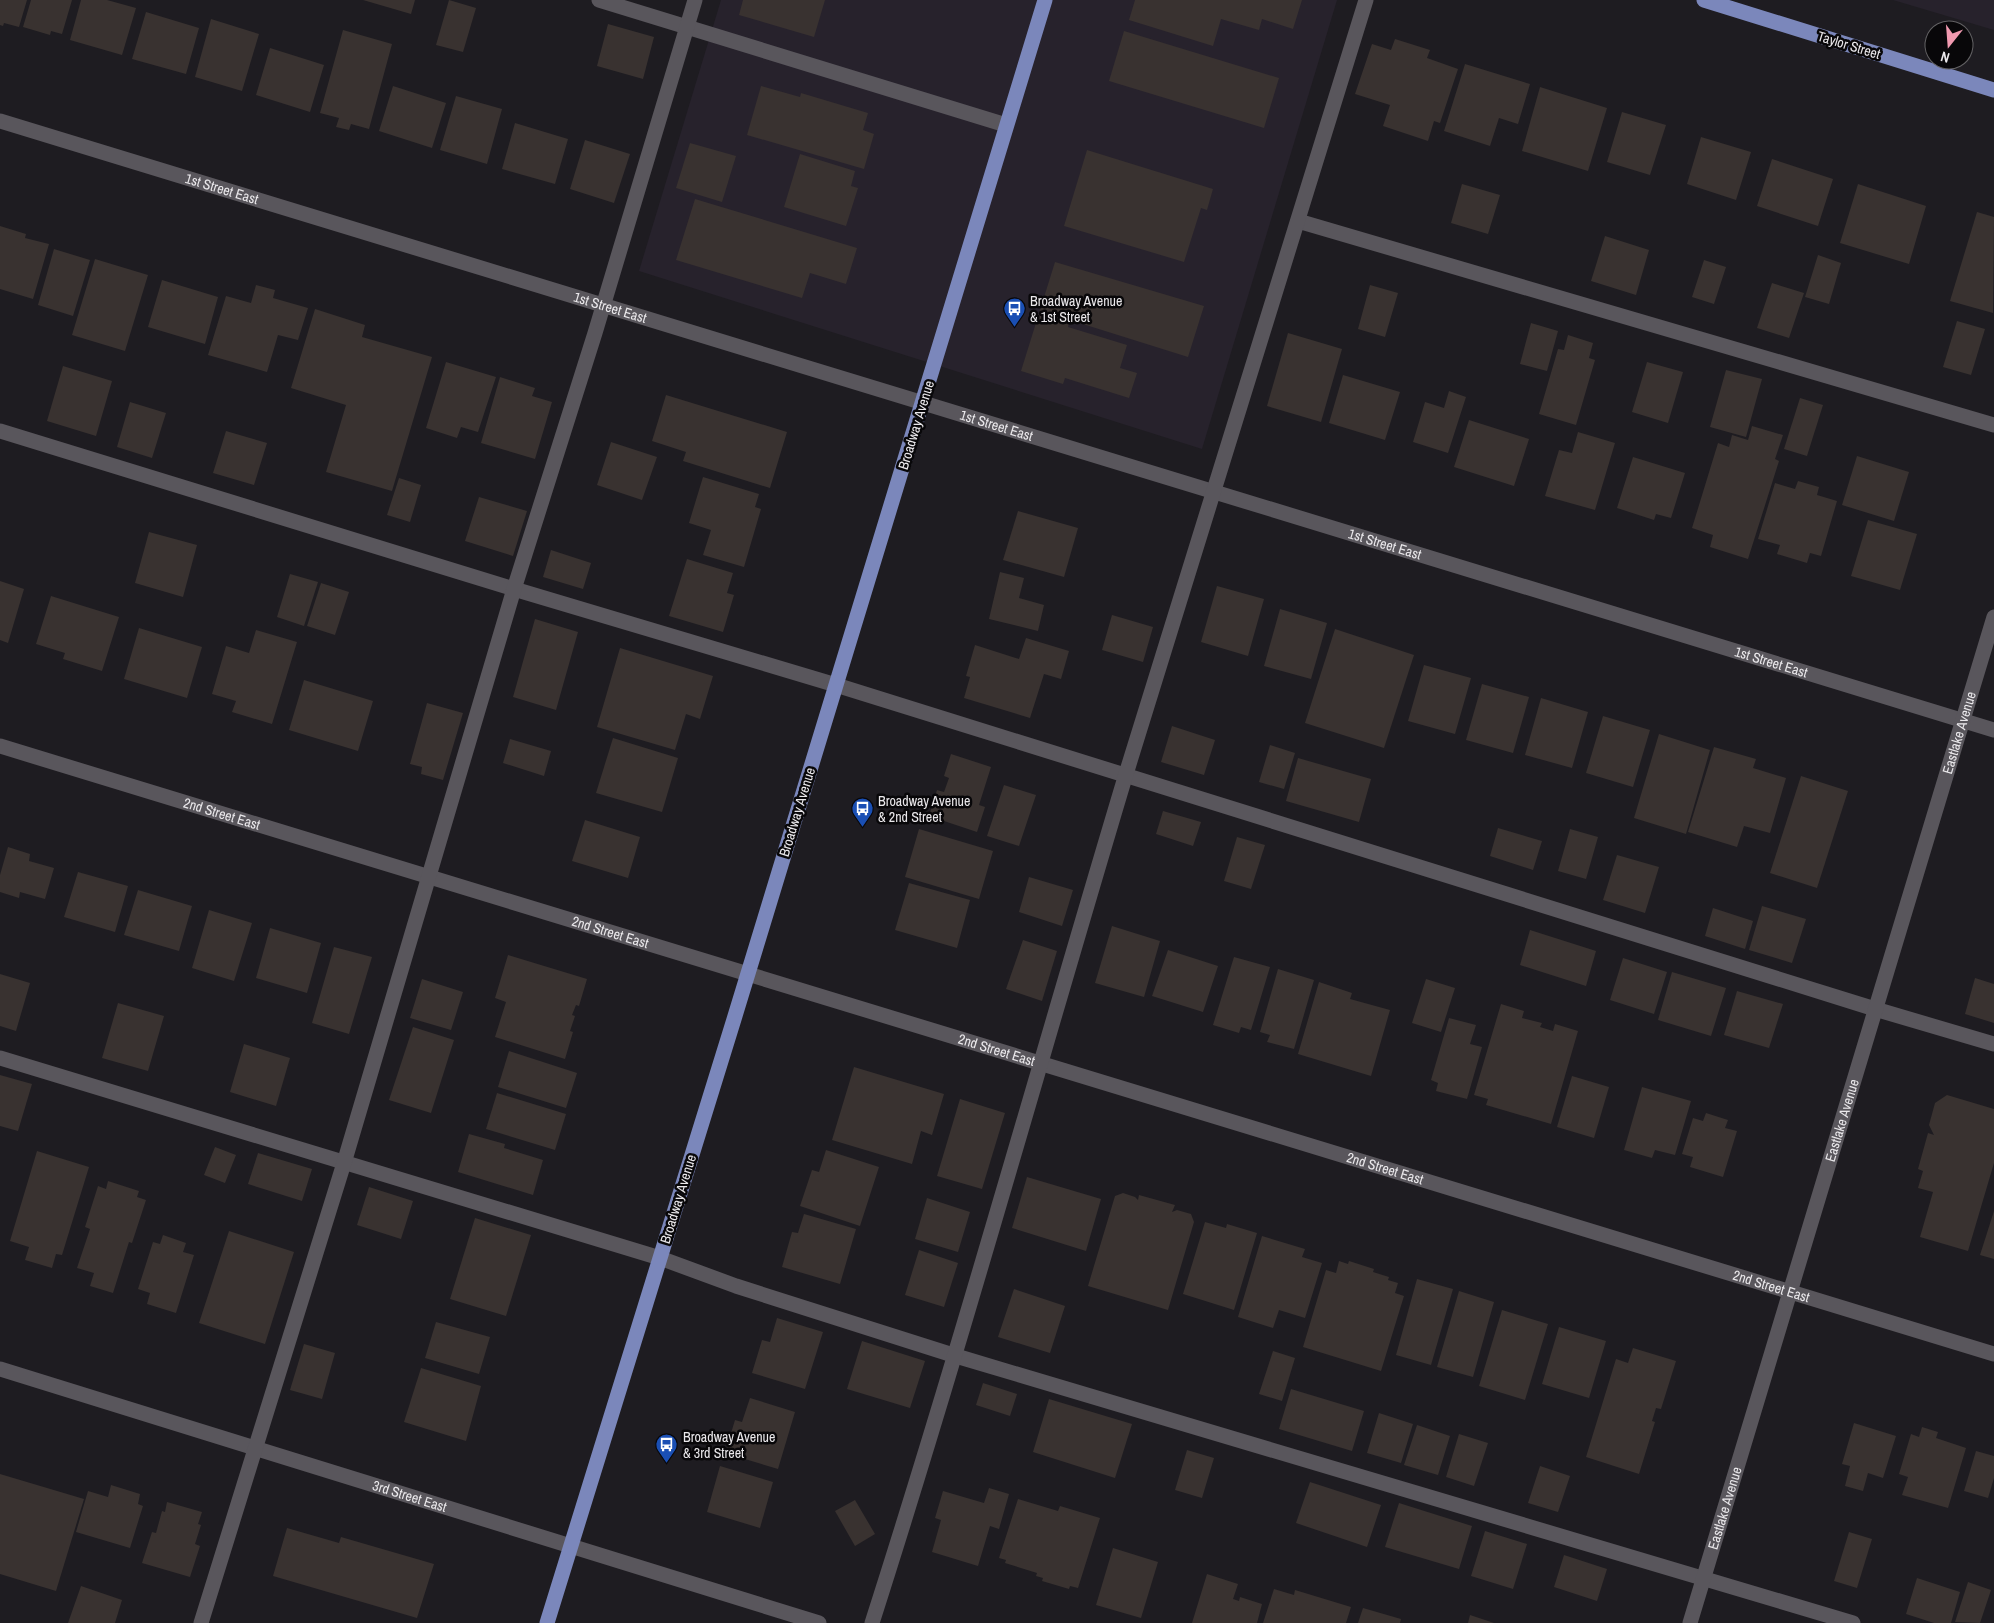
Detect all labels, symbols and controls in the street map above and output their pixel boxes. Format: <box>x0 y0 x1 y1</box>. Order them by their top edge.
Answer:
north arrow <box>1924 20 1974 70</box>
street label: Taylor Street <box>1815 27 1883 63</box>
text: N <box>1939 48 1952 67</box>
street label: 1st Street East <box>183 169 261 208</box>
street label: 1st Street East <box>571 288 649 327</box>
place label: Broadway Avenue & 1st Street <box>1030 292 1122 326</box>
bus stop icon: Broadway Avenue & 1st Street <box>1002 297 1026 328</box>
street label: Broadway Avenue <box>894 378 938 472</box>
street label: 1st Street East <box>958 406 1035 445</box>
street label: 1st Street East <box>1346 524 1424 564</box>
street label: 1st Street East <box>1733 642 1810 682</box>
street label: Eastlake Avenue <box>1938 689 1980 776</box>
street label: Broadway Avenue <box>775 765 819 859</box>
place label: Broadway Avenue & 2nd Street <box>878 792 970 826</box>
street label: 2nd Street East <box>181 793 262 834</box>
bus stop icon: Broadway Avenue & 2nd Street <box>850 797 874 828</box>
street label: 2nd Street East <box>570 912 651 952</box>
street label: 2nd Street East <box>956 1030 1037 1070</box>
street label: Eastlake Avenue <box>1821 1077 1863 1164</box>
street label: 2nd Street East <box>1345 1148 1426 1188</box>
street label: Broadway Avenue <box>656 1152 700 1246</box>
street label: 2nd Street East <box>1731 1266 1812 1306</box>
place label: Broadway Avenue & 3rd Street <box>683 1428 775 1462</box>
bus stop icon: Broadway Avenue & 3rd Street <box>655 1433 679 1464</box>
street label: Eastlake Avenue <box>1704 1465 1746 1552</box>
street label: 3rd Street East <box>370 1476 449 1516</box>

